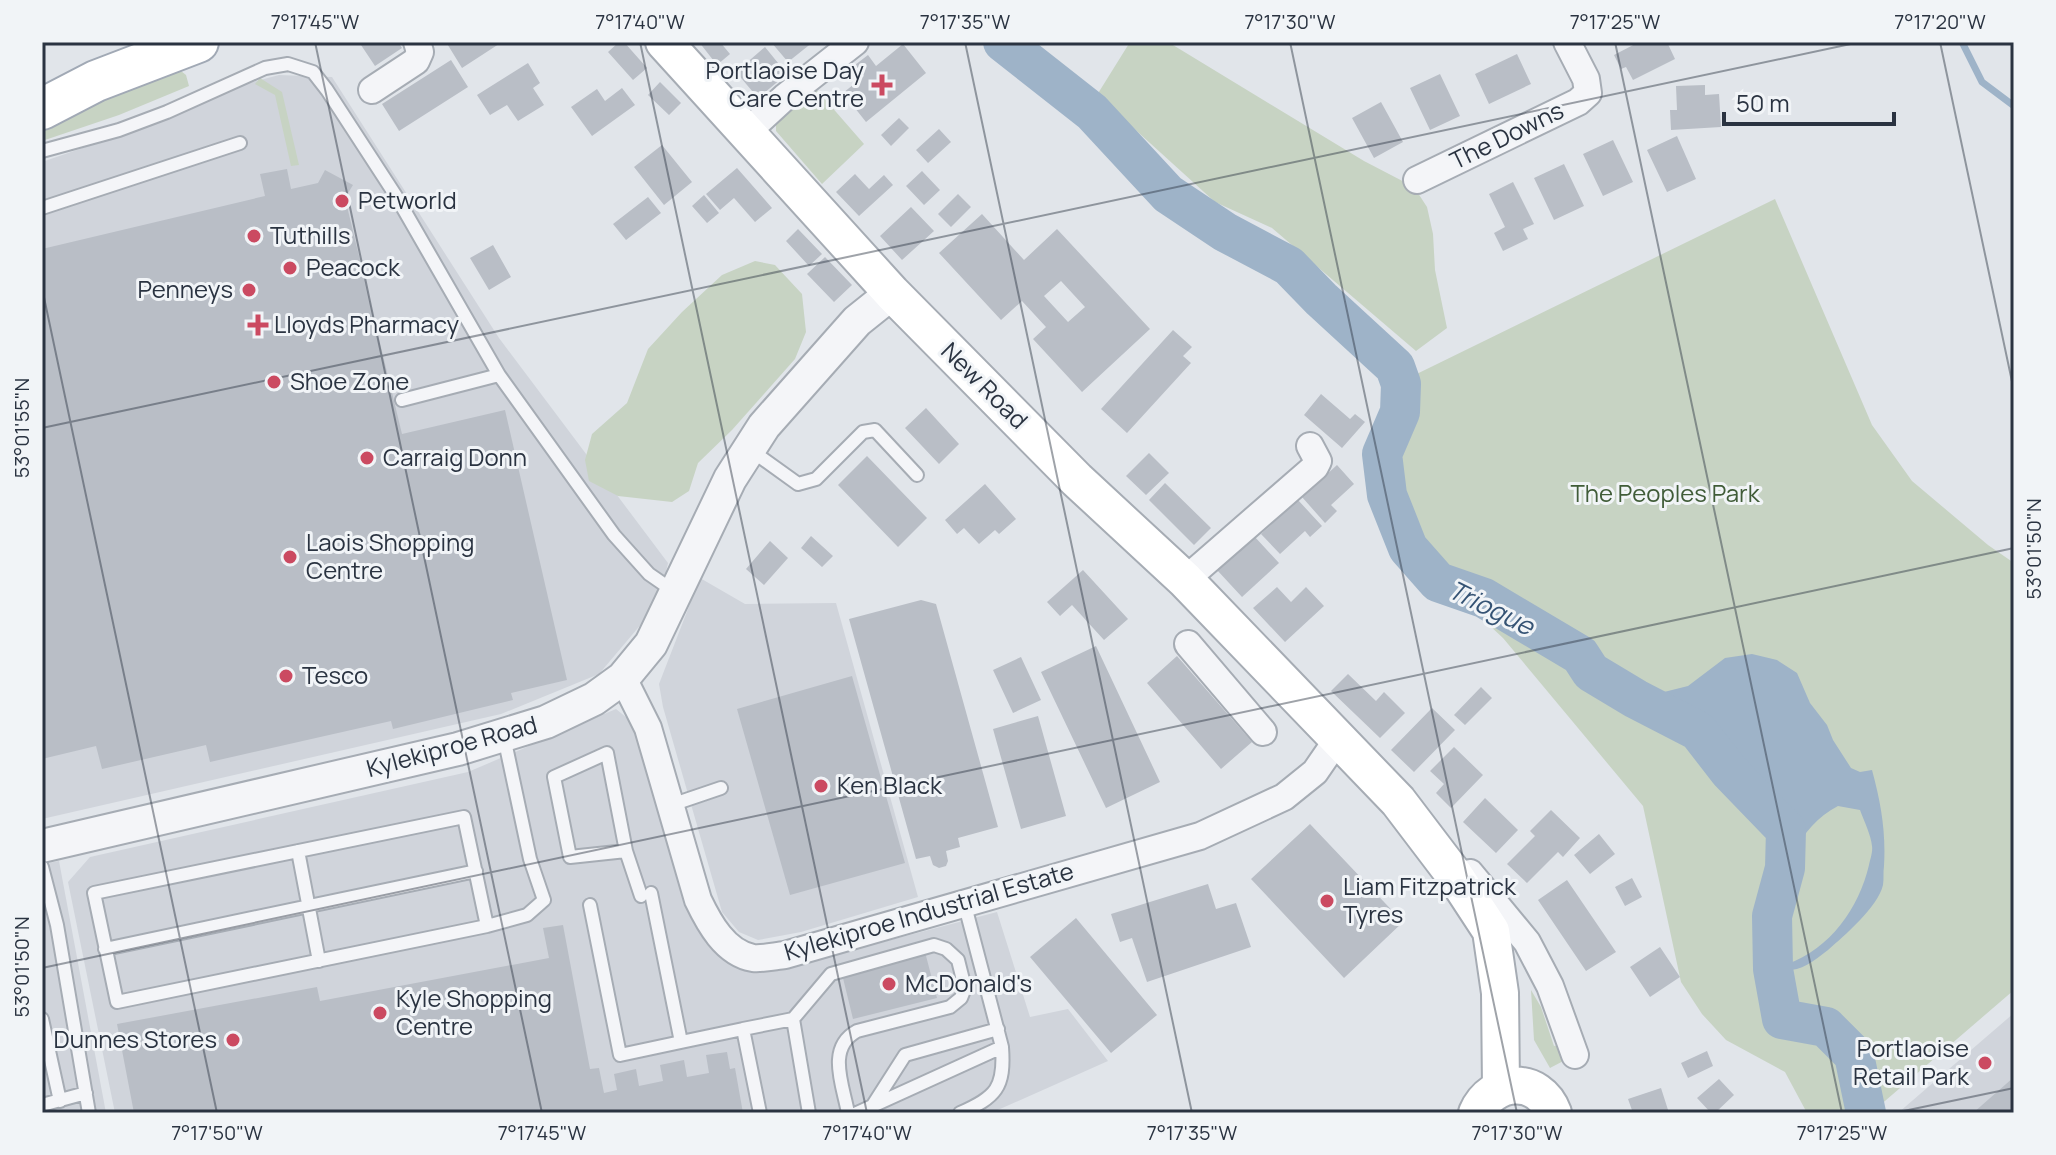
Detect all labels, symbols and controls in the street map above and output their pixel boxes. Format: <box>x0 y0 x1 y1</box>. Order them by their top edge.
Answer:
text: 7°17'45"W <box>271 8 360 35</box>
text: 7°17'40"W <box>595 8 685 35</box>
text: 7°17'35"W <box>920 8 1010 35</box>
text: 7°17'30"W <box>1245 8 1336 35</box>
text: 7°17'25"W <box>1570 8 1661 35</box>
text: 7°17'20"W <box>1894 8 1986 35</box>
place label: Portlaoise Day Care Centre <box>706 53 864 114</box>
marker: Portlaoise Day Care Centre <box>871 74 893 96</box>
scale bar <box>1724 76 1894 126</box>
text: 50 m <box>1736 86 1790 119</box>
street label: The Downs <box>1444 93 1569 176</box>
place label: Petworld <box>358 183 457 216</box>
marker: Petworld <box>333 192 351 210</box>
place label: Tuthills <box>270 218 351 251</box>
marker: Tuthills <box>245 227 263 245</box>
place label: Peacock <box>306 250 401 283</box>
marker: Peacock <box>281 259 299 277</box>
place label: Penneys <box>137 272 233 305</box>
marker: Penneys <box>240 281 258 299</box>
place label: Lloyds Pharmacy <box>274 307 460 340</box>
marker: Lloyds Pharmacy <box>249 316 267 334</box>
street label: New Road <box>934 334 1036 436</box>
place label: Shoe Zone <box>290 364 409 397</box>
marker: Shoe Zone <box>265 373 283 391</box>
text: 53°01'55"N <box>8 378 35 478</box>
place label: Carraig Donn <box>383 440 527 473</box>
marker: Carraig Donn <box>358 449 376 467</box>
park label: The Peoples Park <box>1570 476 1761 509</box>
text: 53°01'50"N <box>2020 498 2047 600</box>
place label: Laois Shopping Centre <box>306 525 475 586</box>
marker: Laois Shopping Centre <box>281 548 299 566</box>
water label: Triogue <box>1443 571 1542 644</box>
place label: Tesco <box>302 658 368 691</box>
marker: Tesco <box>277 667 295 685</box>
street label: Kylekiproe Road <box>363 707 541 784</box>
place label: Ken Black <box>837 768 943 801</box>
marker: Ken Black <box>812 777 830 795</box>
street label: Kylekiproe Industrial Estate <box>780 853 1077 968</box>
place label: Liam Fitzpatrick Tyres <box>1343 869 1517 930</box>
marker: Liam Fitzpatrick Tyres <box>1318 892 1336 910</box>
text: 53°01'50"N <box>8 916 35 1018</box>
place label: McDonald's <box>905 966 1032 999</box>
marker: McDonald's <box>880 975 898 993</box>
place label: Kyle Shopping Centre <box>396 981 552 1042</box>
marker: Kyle Shopping Centre <box>371 1004 389 1022</box>
place label: Dunnes Stores <box>54 1022 217 1055</box>
marker: Dunnes Stores <box>224 1031 242 1049</box>
place label: Portlaoise Retail Park <box>1853 1031 1970 1092</box>
marker: Portlaoise Retail Park <box>1976 1054 1994 1072</box>
text: 7°17'50"W <box>171 1119 263 1146</box>
text: 7°17'45"W <box>498 1119 587 1146</box>
text: 7°17'40"W <box>822 1119 912 1146</box>
text: 7°17'35"W <box>1147 1119 1237 1146</box>
text: 7°17'30"W <box>1472 1119 1563 1146</box>
text: 7°17'25"W <box>1797 1119 1888 1146</box>

